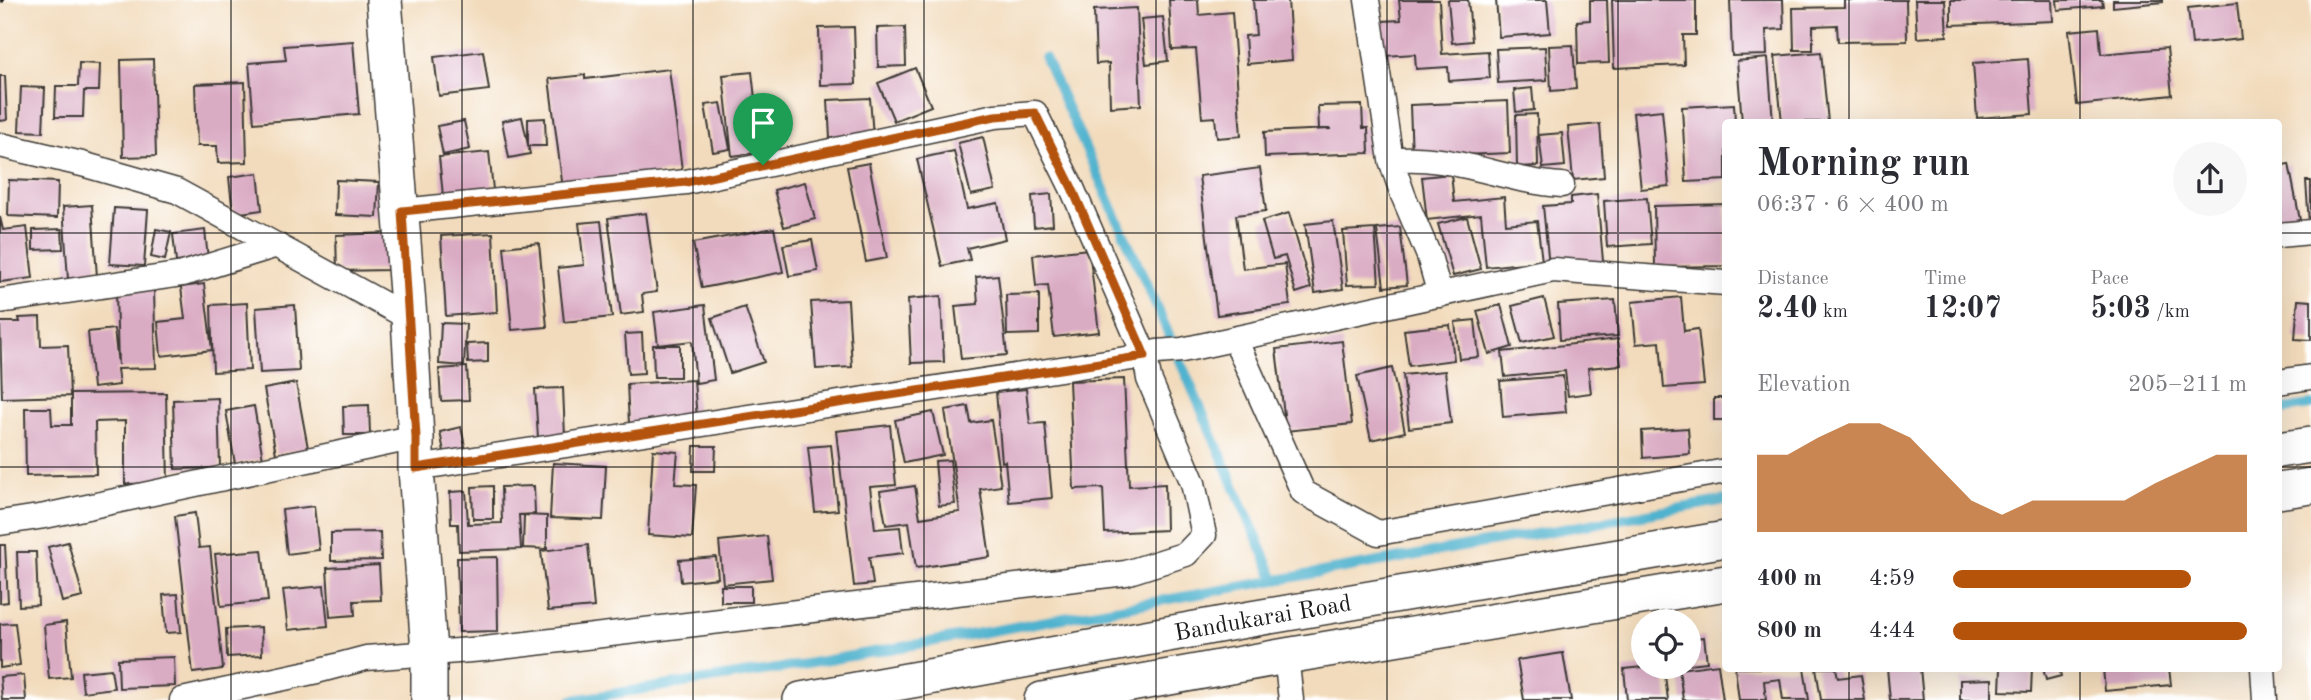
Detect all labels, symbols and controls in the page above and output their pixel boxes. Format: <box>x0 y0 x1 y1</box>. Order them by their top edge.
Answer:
pin <box>733 93 793 165</box>
icon: arrive <box>744 104 782 142</box>
button: share <box>2173 142 2247 216</box>
text: Morning run <box>1757 146 1970 184</box>
text: 06:37 · 6 × 400 m <box>1757 193 1949 216</box>
text: Distance <box>1757 270 1829 289</box>
text: Time <box>1924 270 1966 289</box>
text: Pace <box>2090 270 2129 289</box>
text: 2.40 <box>1757 294 1818 324</box>
text: 12:07 <box>1924 294 2002 324</box>
text: 5:03 <box>2090 294 2151 324</box>
text: km <box>1818 303 1848 322</box>
text: /km <box>2151 303 2190 322</box>
text: Elevation <box>1757 373 1851 396</box>
text: 205–211 m <box>2128 373 2247 396</box>
text: 400 m <box>1757 567 1822 590</box>
text: 4:59 <box>1869 567 1915 590</box>
street label: Bandukarai Road <box>1172 592 1353 647</box>
map controls <box>1631 609 1701 679</box>
button: locate <box>1631 609 1701 679</box>
text: 800 m <box>1757 619 1822 642</box>
text: 4:44 <box>1869 619 1915 642</box>

